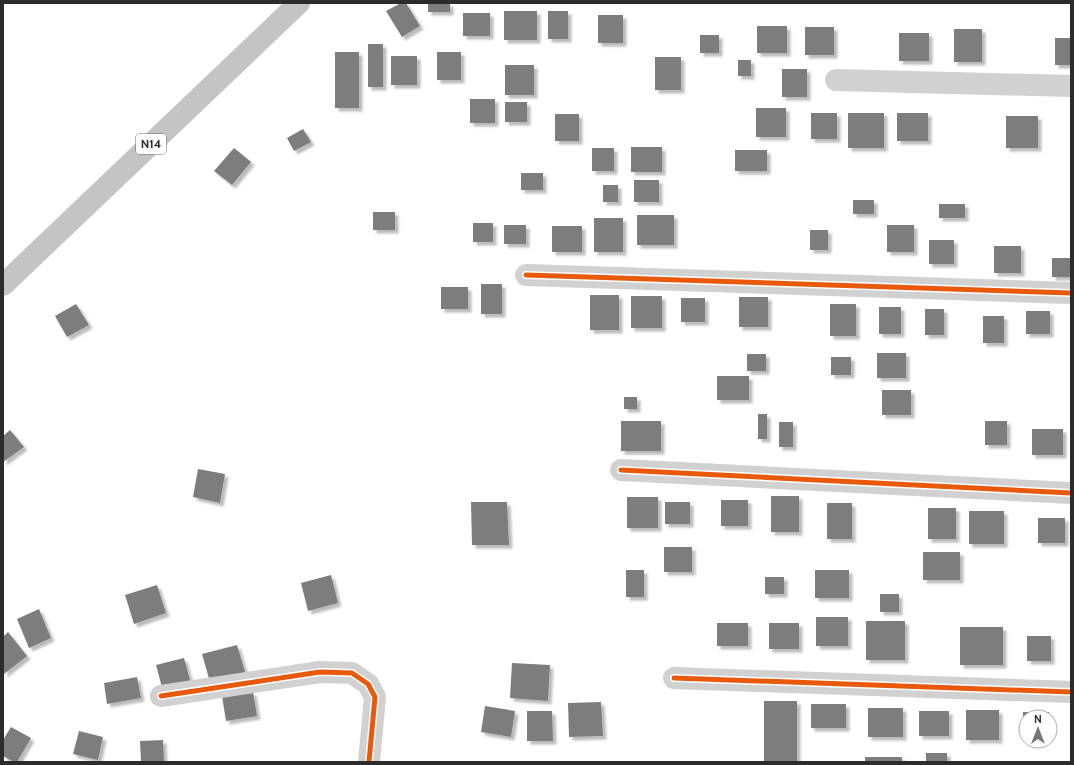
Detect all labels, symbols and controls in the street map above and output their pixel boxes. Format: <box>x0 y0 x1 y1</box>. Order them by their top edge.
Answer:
road number: N14 <box>136 134 166 154</box>
north arrow <box>1018 709 1058 749</box>
text: N <box>1034 712 1042 726</box>

